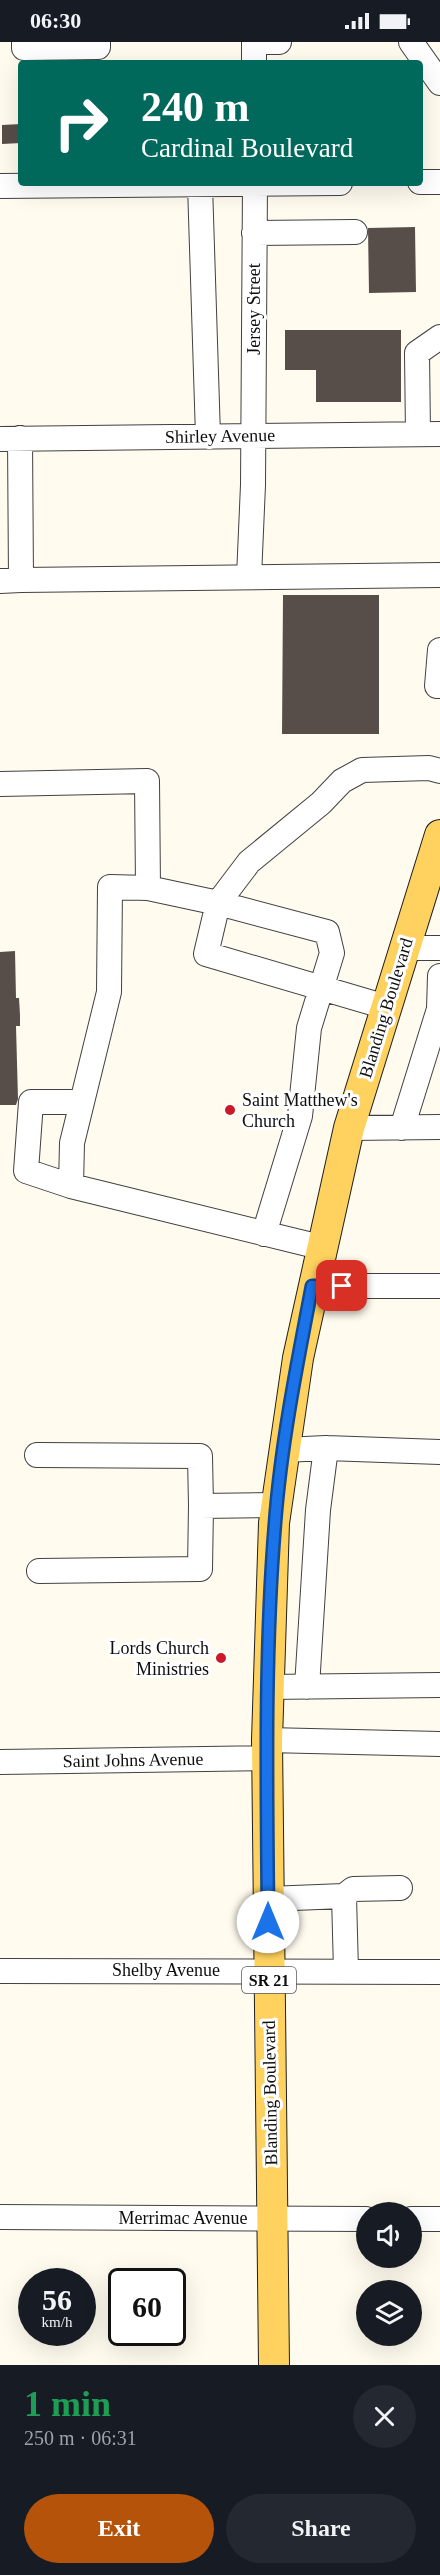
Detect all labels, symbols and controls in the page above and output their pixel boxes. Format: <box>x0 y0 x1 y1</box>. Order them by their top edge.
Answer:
text: 06:30 <box>30 8 81 33</box>
icon: right <box>42 84 120 162</box>
text: 240 m <box>141 84 250 130</box>
text: Cardinal Boulevard <box>141 133 353 163</box>
street label: Jersey Street <box>244 263 264 355</box>
street label: Shirley Avenue <box>165 425 275 447</box>
street label: Blanding Boulevard <box>355 936 417 1080</box>
place label: Saint Matthew's Church <box>242 1090 358 1131</box>
marker: Saint Matthew's Church <box>223 1103 237 1117</box>
pin <box>316 1260 367 1311</box>
icon: arrive <box>325 1269 358 1302</box>
place label: Lords Church Ministries <box>110 1638 209 1679</box>
marker: Lords Church Ministries <box>214 1651 228 1665</box>
street label: Saint Johns Avenue <box>63 1749 203 1771</box>
position arrow <box>236 1890 300 1954</box>
street label: Shelby Avenue <box>112 1960 220 1980</box>
road number: SR 21 <box>242 1967 296 1993</box>
street label: Blanding Boulevard <box>259 2020 281 2166</box>
map controls <box>356 2202 422 2346</box>
button: sound <box>356 2202 422 2268</box>
street label: Merrimac Avenue <box>118 2208 248 2228</box>
speed limit sign: 60 <box>108 2268 186 2346</box>
button: layers <box>356 2280 422 2346</box>
text: 56 <box>42 2283 72 2316</box>
text: km/h <box>42 2314 72 2330</box>
text: 1 min <box>24 2384 111 2424</box>
button: close <box>353 2385 416 2448</box>
text: 250 m · 06:31 <box>24 2427 137 2449</box>
button: Exit <box>24 2494 214 2563</box>
button: Share <box>226 2494 416 2563</box>

